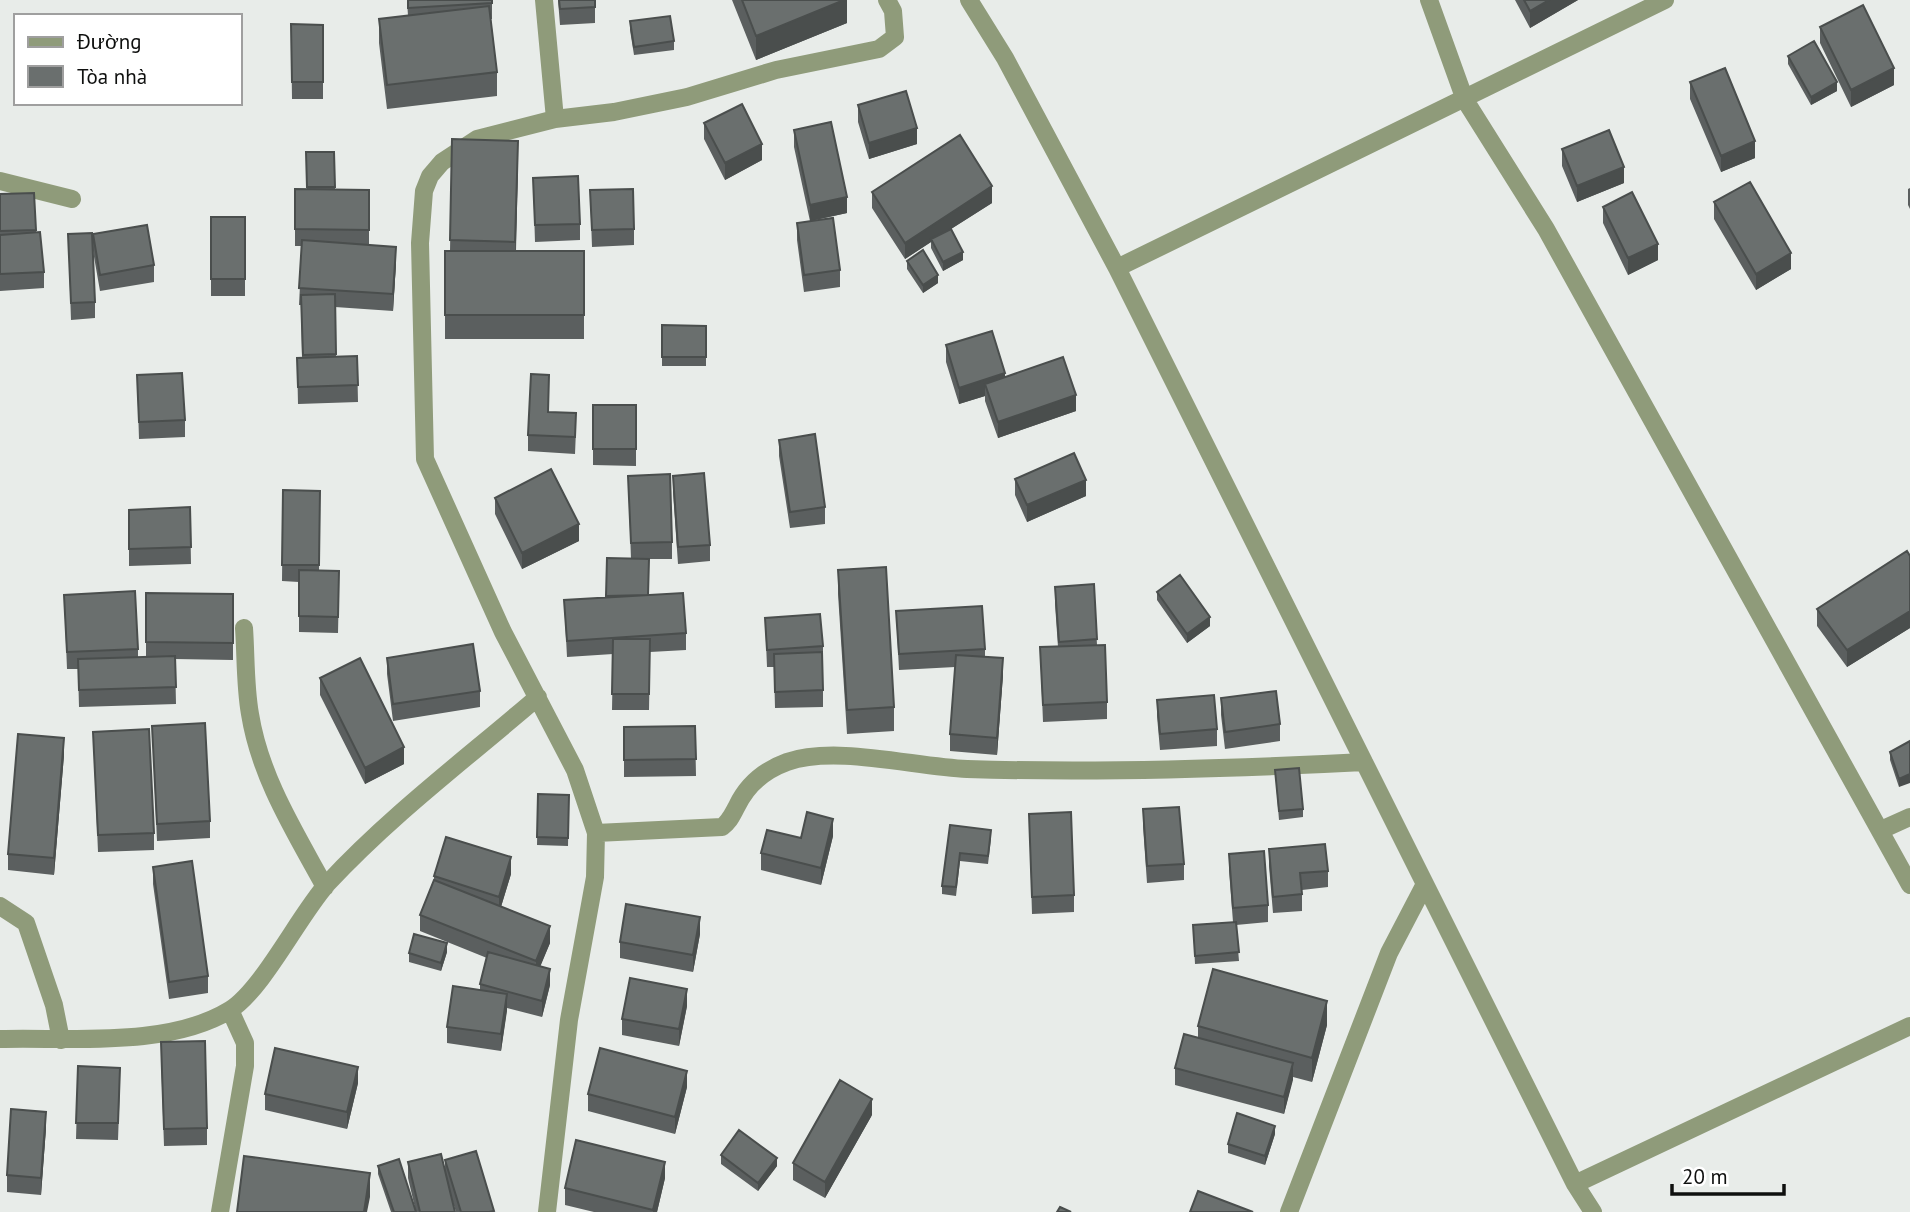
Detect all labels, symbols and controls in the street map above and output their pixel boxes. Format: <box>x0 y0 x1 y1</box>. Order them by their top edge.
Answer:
legend <box>14 14 242 105</box>
text: Đường <box>76 28 141 55</box>
text: Tòa nhà <box>77 63 147 90</box>
scale bar <box>1672 1152 1784 1196</box>
text: 20 m <box>1682 1163 1728 1190</box>

